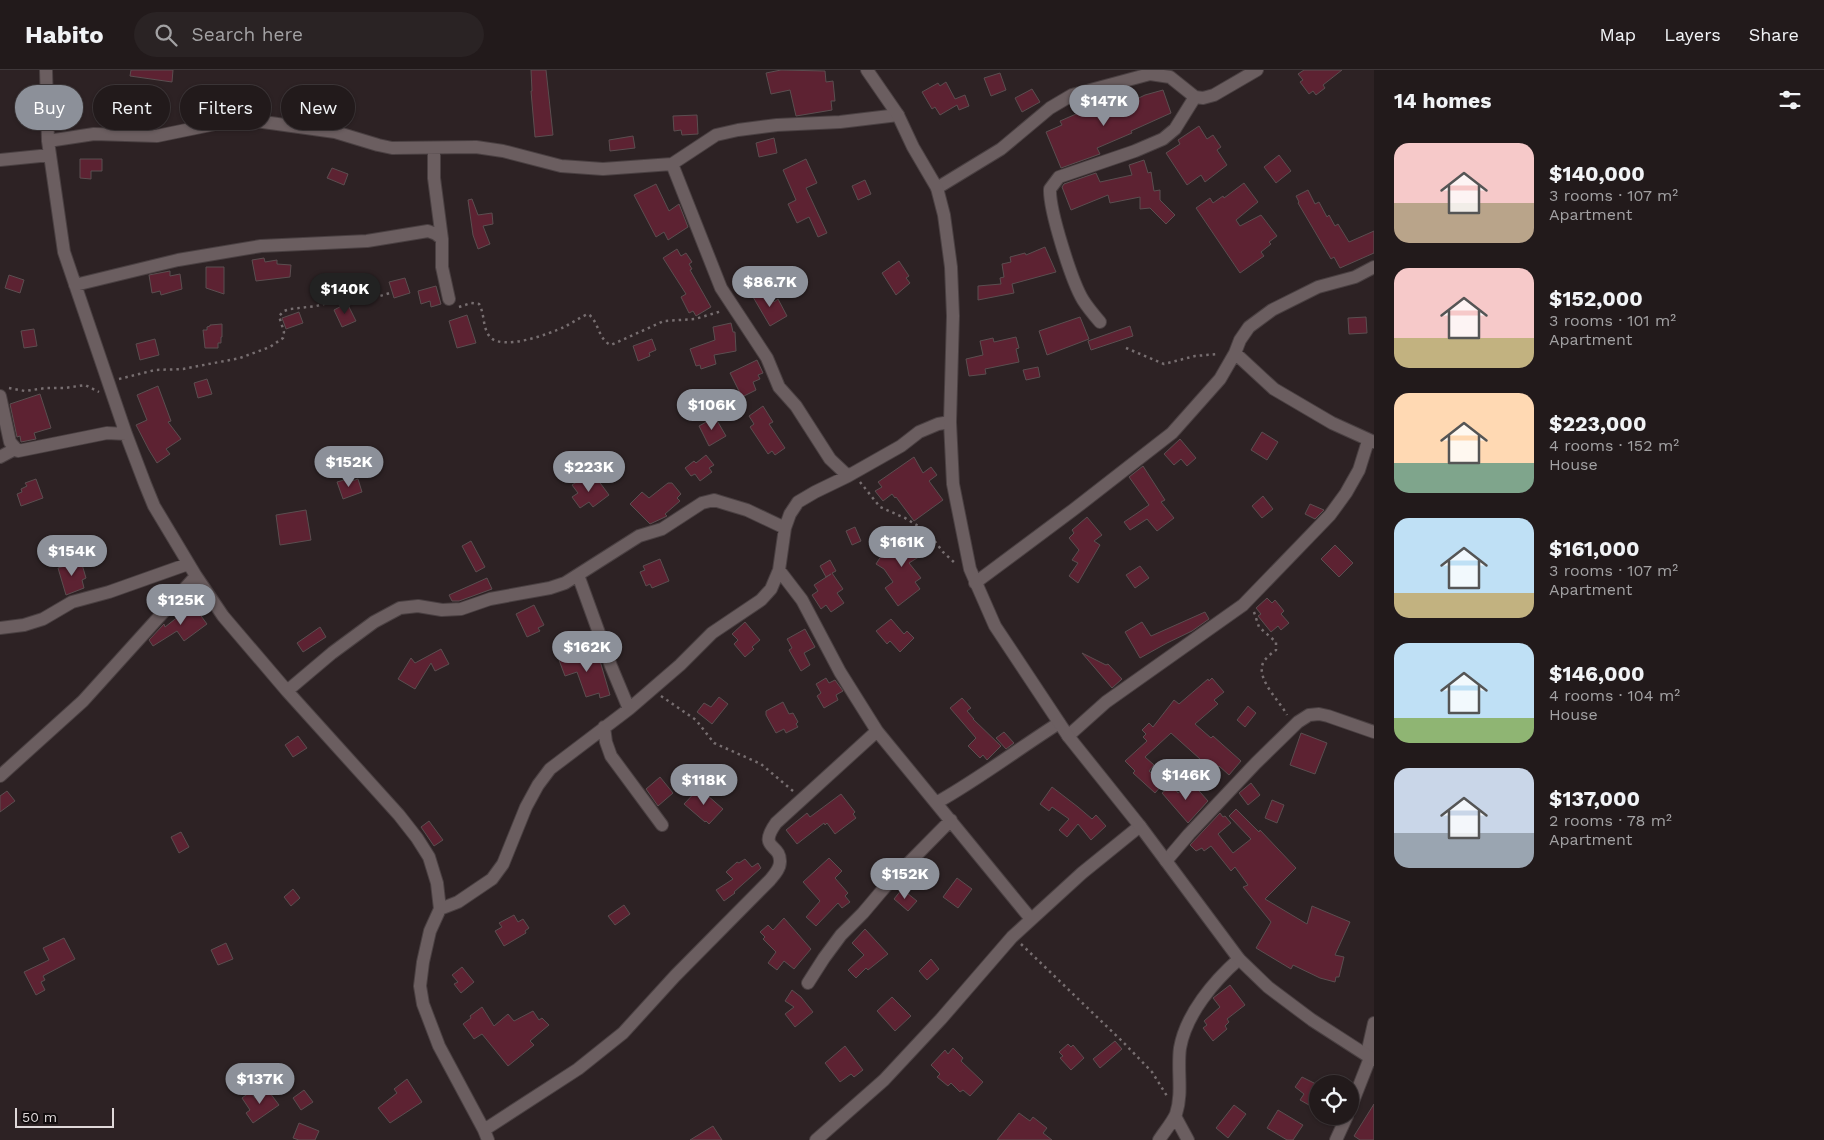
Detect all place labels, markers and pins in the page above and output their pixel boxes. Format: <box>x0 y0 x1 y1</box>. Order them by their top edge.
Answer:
pin: $147K <box>1069 85 1139 127</box>
pin: $86.7K <box>729 266 811 308</box>
pin: $140K <box>310 272 380 315</box>
pin: $106K <box>677 388 747 431</box>
pin: $152K <box>314 446 384 488</box>
pin: $223K <box>554 450 624 493</box>
pin: $161K <box>867 526 937 568</box>
pin: $154K <box>37 534 107 577</box>
pin: $125K <box>146 584 216 626</box>
pin: $162K <box>552 630 622 673</box>
pin: $146K <box>1151 758 1221 801</box>
pin: $118K <box>669 764 739 806</box>
pin: $152K <box>870 858 940 900</box>
pin: $137K <box>225 1062 295 1105</box>

